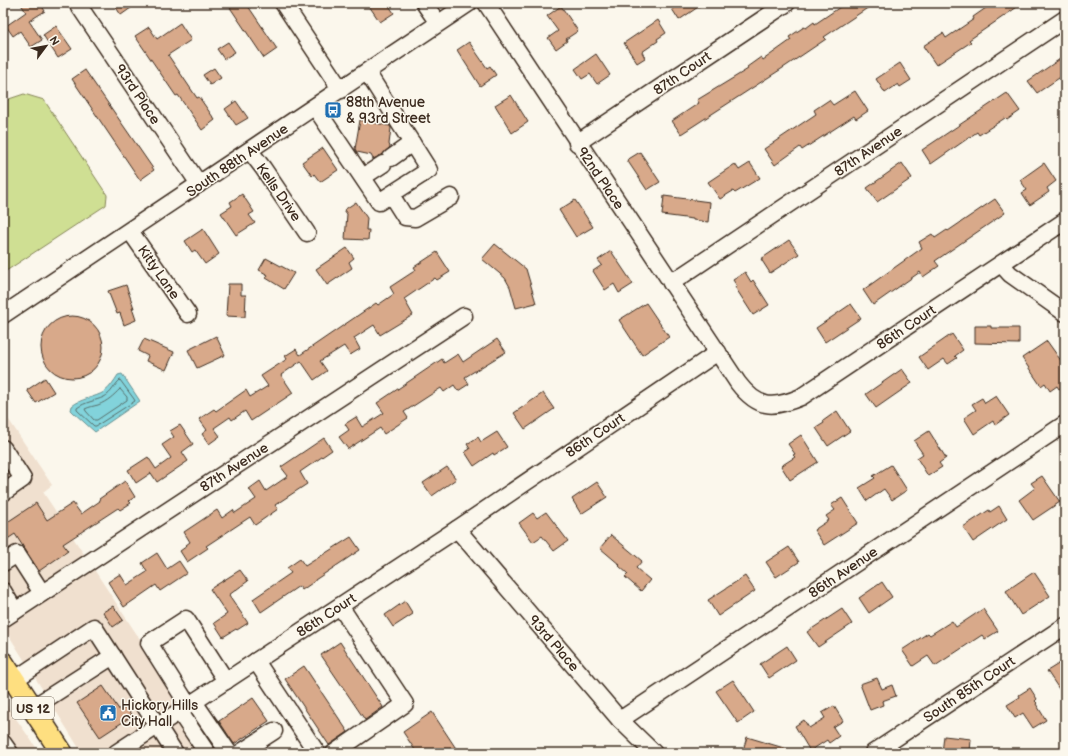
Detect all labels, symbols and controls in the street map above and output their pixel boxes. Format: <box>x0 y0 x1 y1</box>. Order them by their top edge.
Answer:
north arrow <box>26 26 66 66</box>
text: N <box>46 34 62 48</box>
street label: 87th Court <box>650 48 715 99</box>
street label: 93rd Place <box>111 61 164 128</box>
place label: 88th Avenue & 93rd Street <box>346 94 431 127</box>
bus stop icon: 88th Avenue & 93rd Street <box>323 100 343 120</box>
street label: South 88th Avenue <box>183 120 291 201</box>
street label: 87th Avenue <box>831 123 905 180</box>
street label: 92nd Place <box>574 144 628 213</box>
street label: Kells Drive <box>252 160 305 225</box>
street label: Kitty Lane <box>134 242 183 302</box>
street label: 86th Court <box>874 301 940 353</box>
street label: 86th Court <box>563 409 629 461</box>
street label: 87th Avenue <box>197 439 272 496</box>
street label: 86th Avenue <box>806 543 881 602</box>
street label: 86th Court <box>293 589 360 641</box>
street label: 93rd Place <box>525 612 583 675</box>
street label: South 85th Court <box>920 652 1019 726</box>
road number: US 12 <box>12 697 54 719</box>
place label: Hickory Hills City Hall <box>121 697 198 730</box>
public building icon: Hickory Hills City Hall <box>98 703 118 723</box>

